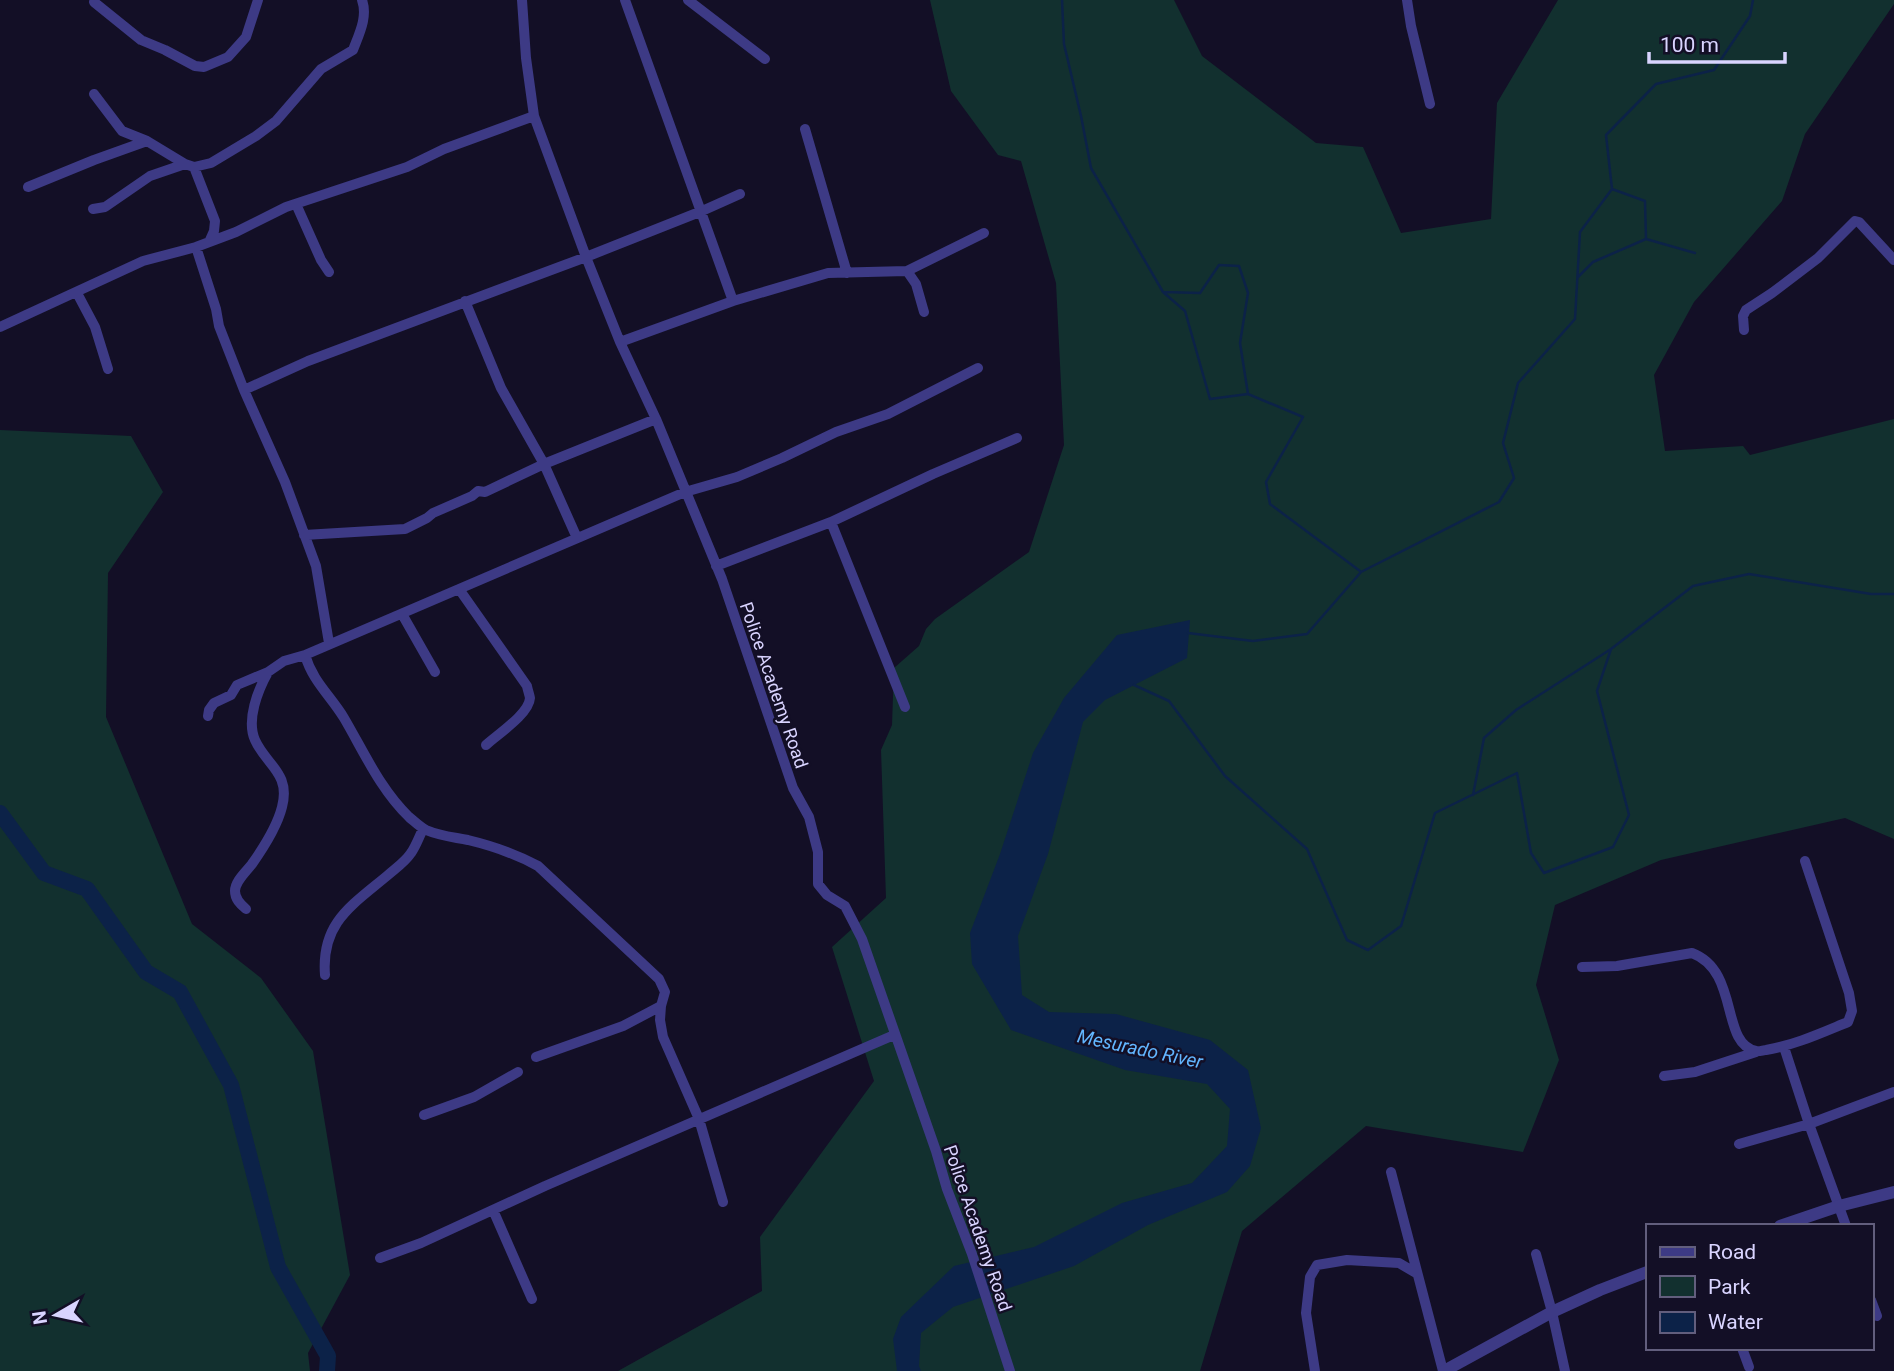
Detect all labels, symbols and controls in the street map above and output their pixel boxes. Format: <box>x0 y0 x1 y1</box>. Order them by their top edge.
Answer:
scale bar <box>1649 21 1786 65</box>
text: 100 m <box>1660 33 1719 57</box>
street label: Police Academy Road <box>736 599 812 771</box>
water label: Mesurado River <box>1075 1024 1206 1074</box>
street label: Police Academy Road <box>940 1142 1016 1314</box>
legend <box>1646 1224 1873 1350</box>
text: Road <box>1708 1240 1756 1264</box>
text: Park <box>1708 1275 1751 1299</box>
north arrow <box>21 1280 91 1350</box>
text: N <box>27 1309 52 1326</box>
text: Water <box>1708 1310 1763 1334</box>

